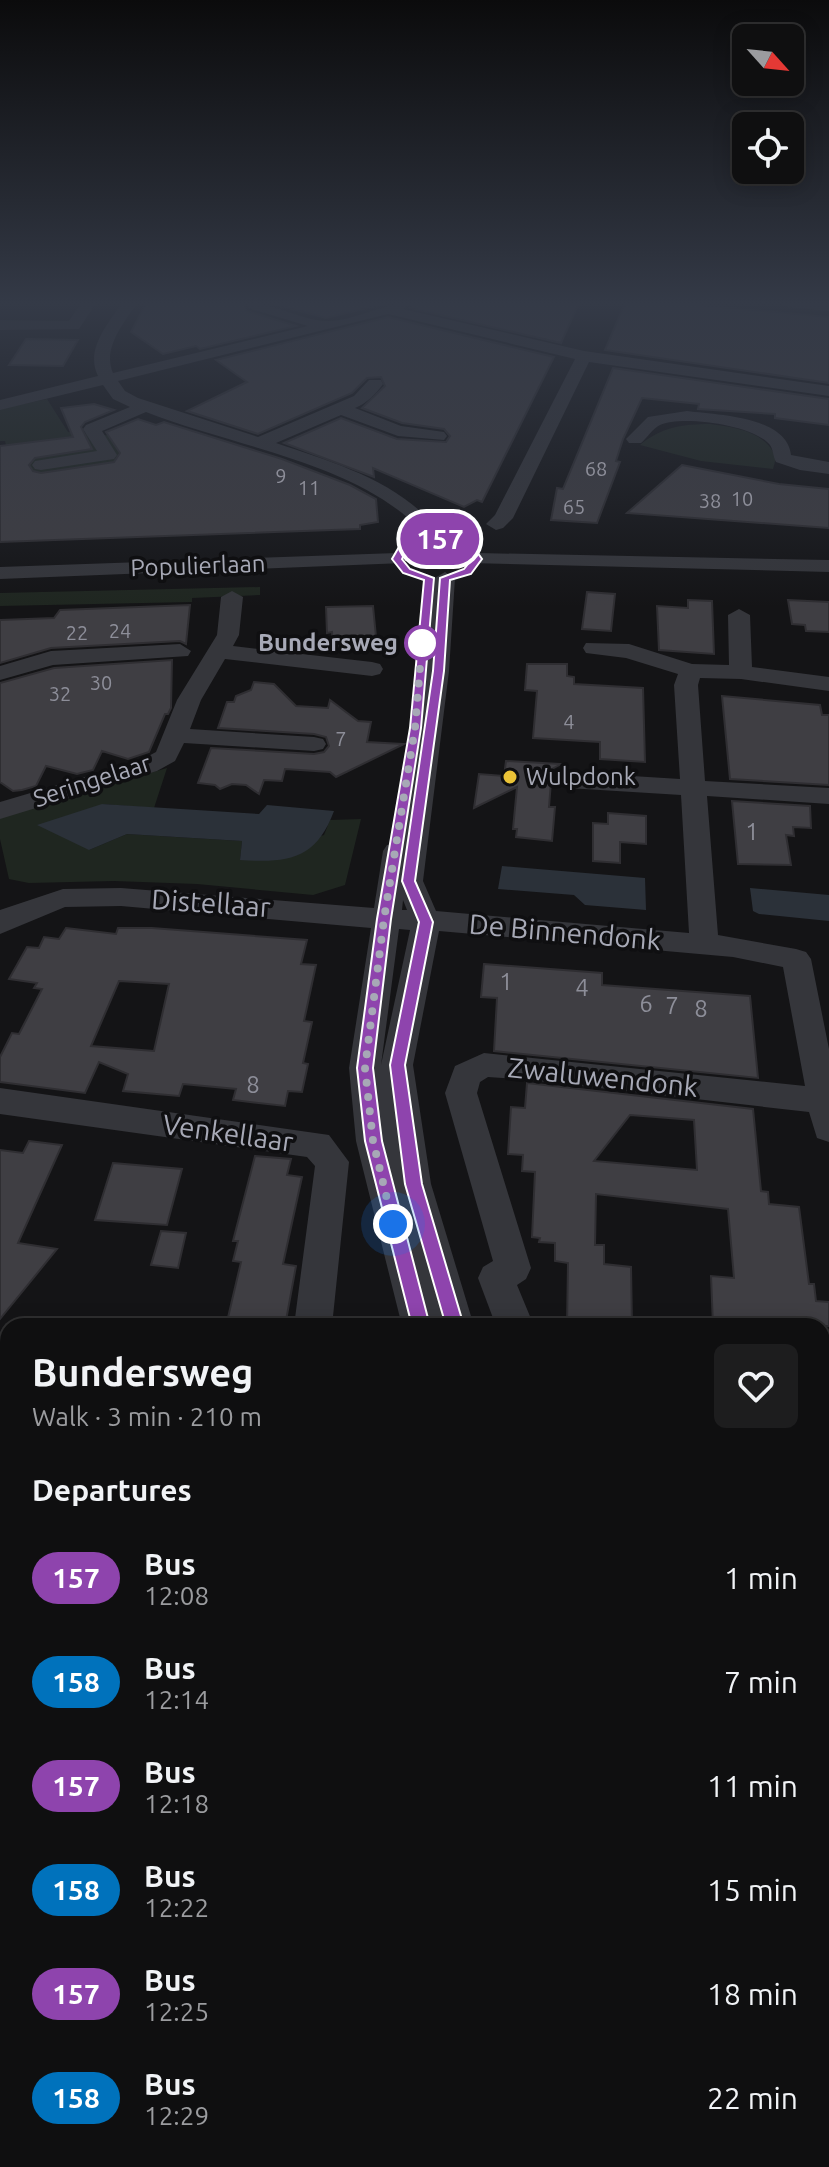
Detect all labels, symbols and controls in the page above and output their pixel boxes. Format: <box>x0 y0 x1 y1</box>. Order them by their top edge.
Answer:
north arrow <box>732 24 804 96</box>
map controls <box>732 24 804 184</box>
button: locate <box>732 112 804 184</box>
house number: 68 <box>585 457 607 480</box>
house number: 9 <box>275 464 287 487</box>
house number: 11 <box>298 476 320 499</box>
house number: 10 <box>731 487 753 510</box>
house number: 38 <box>699 489 721 512</box>
house number: 65 <box>563 495 585 518</box>
line badge: 157 <box>394 513 486 565</box>
text: 157 <box>416 523 464 554</box>
street label: Populierlaan <box>130 550 266 581</box>
house number: 24 <box>109 619 131 642</box>
house number: 22 <box>66 621 88 644</box>
marker: Bundersweg <box>405 626 439 660</box>
place label: Bundersweg <box>258 629 398 656</box>
house number: 30 <box>90 671 112 694</box>
house number: 32 <box>49 682 71 705</box>
house number: 4 <box>563 710 575 733</box>
house number: 7 <box>335 727 347 750</box>
street label: Seringelaar <box>30 749 154 812</box>
place label: Wulpdonk <box>526 763 636 790</box>
marker: Wulpdonk <box>501 768 519 786</box>
house number: 1 <box>745 818 759 845</box>
street label: Distellaar <box>150 883 272 922</box>
street label: De Binnendonk <box>468 908 662 955</box>
house number: 1 <box>499 968 513 995</box>
house number: 4 <box>575 974 589 1001</box>
house number: 6 <box>639 990 653 1017</box>
house number: 7 <box>665 992 679 1019</box>
house number: 8 <box>694 995 708 1022</box>
street label: Zwaluwendonk <box>506 1051 700 1102</box>
house number: 8 <box>246 1071 260 1098</box>
street label: Venkellaar <box>161 1108 296 1157</box>
your location <box>373 1204 413 1244</box>
button: heart <box>714 1344 798 1428</box>
text: Bundersweg <box>32 1351 254 1393</box>
text: Walk · 3 min · 210 m <box>32 1402 262 1431</box>
text: Departures <box>32 1473 192 1507</box>
text: Bus <box>144 1547 196 1581</box>
text: 1 min <box>724 1561 798 1595</box>
text: 157 <box>52 1562 100 1593</box>
text: 12:08 <box>144 1581 209 1610</box>
text: Bus <box>144 1651 196 1685</box>
text: 7 min <box>724 1665 798 1699</box>
text: 158 <box>52 1666 100 1697</box>
text: 12:14 <box>144 1685 209 1714</box>
text: Bus <box>144 1755 196 1789</box>
text: 11 min <box>707 1769 798 1803</box>
text: 157 <box>52 1770 100 1801</box>
text: 12:18 <box>144 1789 209 1818</box>
text: Bus <box>144 1859 196 1893</box>
text: 15 min <box>707 1873 798 1907</box>
text: 158 <box>52 1874 100 1905</box>
text: 12:22 <box>144 1893 209 1922</box>
text: Bus <box>144 1963 196 1997</box>
text: 18 min <box>707 1977 798 2011</box>
text: 157 <box>52 1978 100 2009</box>
text: 12:25 <box>144 1997 209 2026</box>
text: Bus <box>144 2067 196 2101</box>
text: 22 min <box>707 2081 798 2115</box>
text: 158 <box>52 2082 100 2113</box>
text: 12:29 <box>144 2101 209 2130</box>

